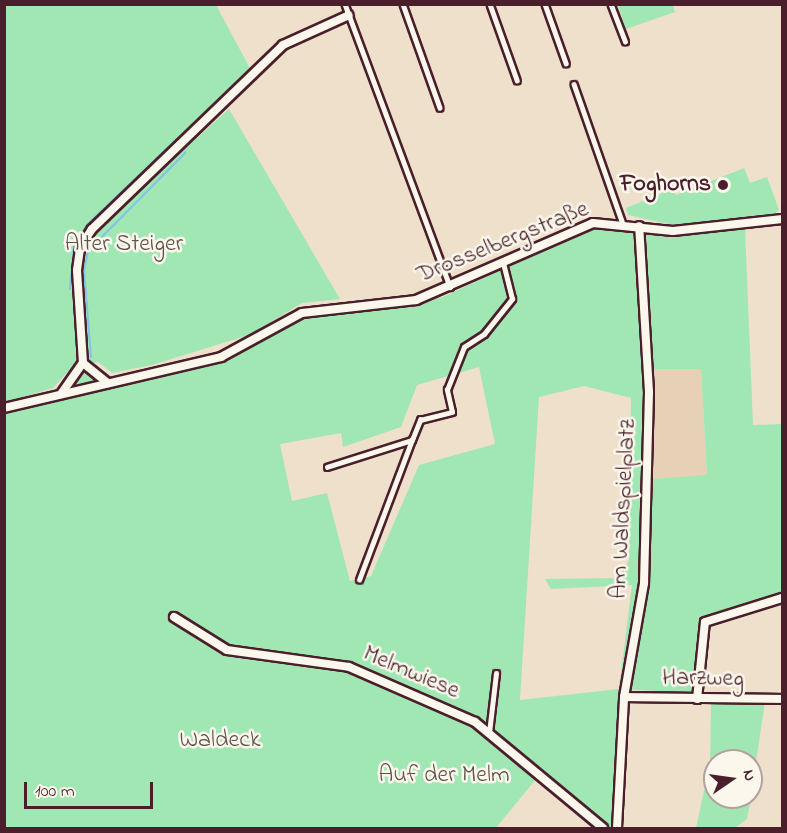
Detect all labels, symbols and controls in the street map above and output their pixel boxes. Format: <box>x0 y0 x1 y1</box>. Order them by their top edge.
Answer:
place label: Foghorns <box>620 171 711 199</box>
marker: Foghorns <box>716 178 730 192</box>
street label: Drosselbergstraße <box>413 195 593 291</box>
park label: Alter Steiger <box>65 231 183 259</box>
street label: Am Waldspielplatz <box>605 418 643 600</box>
street label: Melmwiese <box>359 640 463 706</box>
street label: Harzweg <box>662 664 744 694</box>
park label: Waldeck <box>180 727 260 755</box>
north arrow <box>703 749 763 809</box>
park label: Auf der Melm <box>378 762 510 790</box>
text: N <box>736 767 761 783</box>
scale bar <box>27 770 156 808</box>
text: 100 m <box>35 779 75 805</box>

